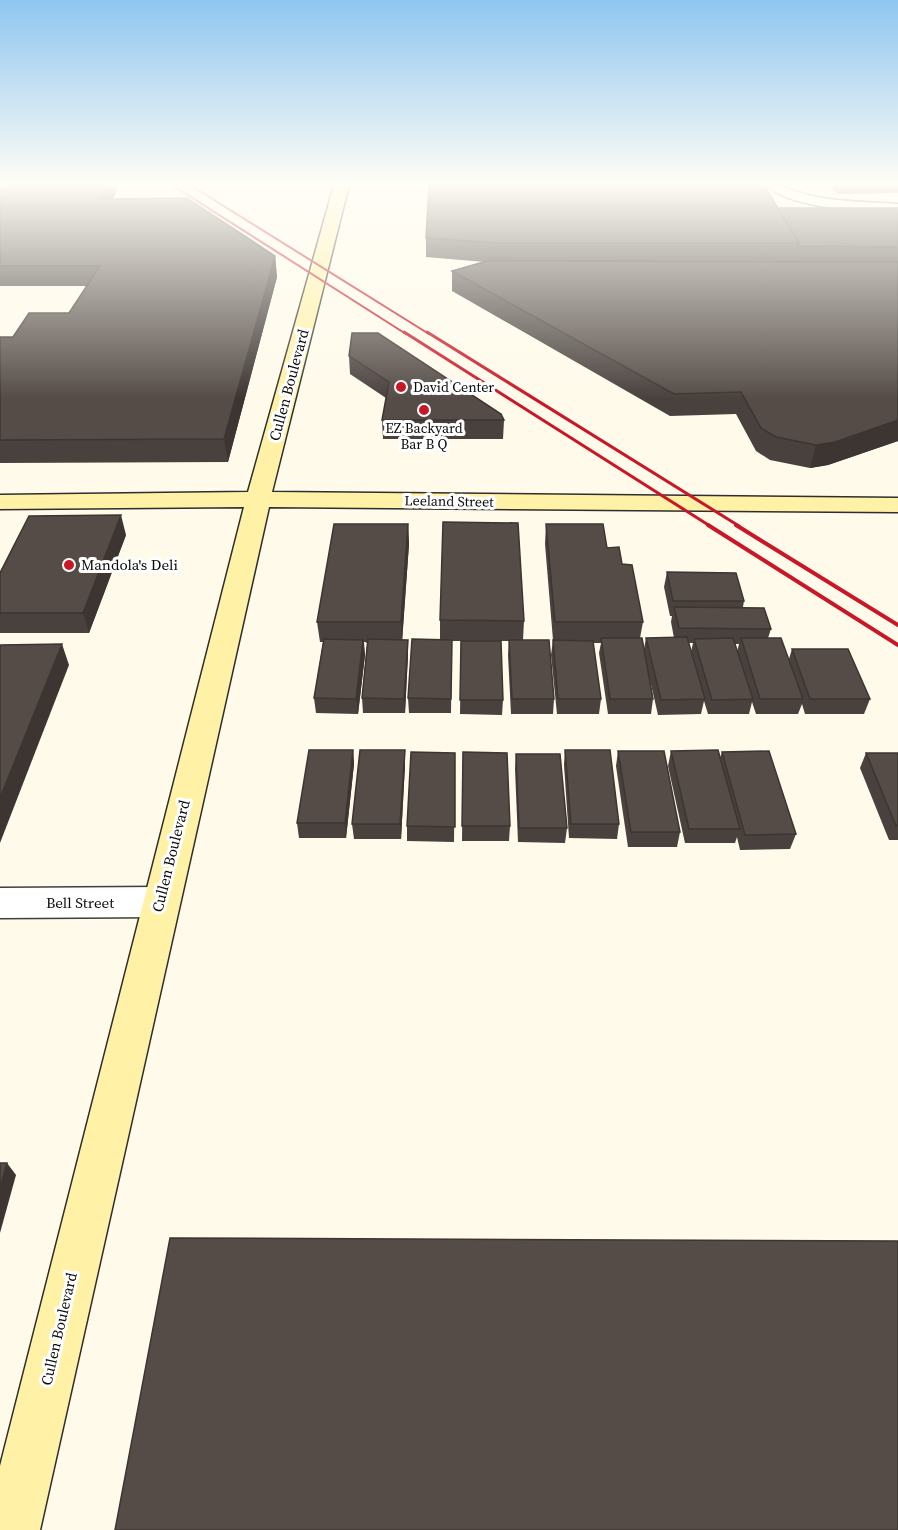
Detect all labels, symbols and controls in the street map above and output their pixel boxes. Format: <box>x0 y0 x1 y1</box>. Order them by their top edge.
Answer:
street label: Cullen Boulevard <box>263 326 314 443</box>
place label: David Center <box>413 377 494 397</box>
marker: David Center <box>394 380 408 394</box>
marker: EZ Backyard Bar B Q <box>417 403 431 417</box>
place label: EZ Backyard Bar B Q <box>385 418 463 454</box>
street label: Leeland Street <box>404 490 494 512</box>
place label: Mandola's Deli <box>81 554 178 575</box>
marker: Mandola's Deli <box>62 558 76 572</box>
street label: Cullen Boulevard <box>146 797 195 914</box>
street label: Bell Street <box>46 892 114 913</box>
street label: Cullen Boulevard <box>35 1270 82 1387</box>

